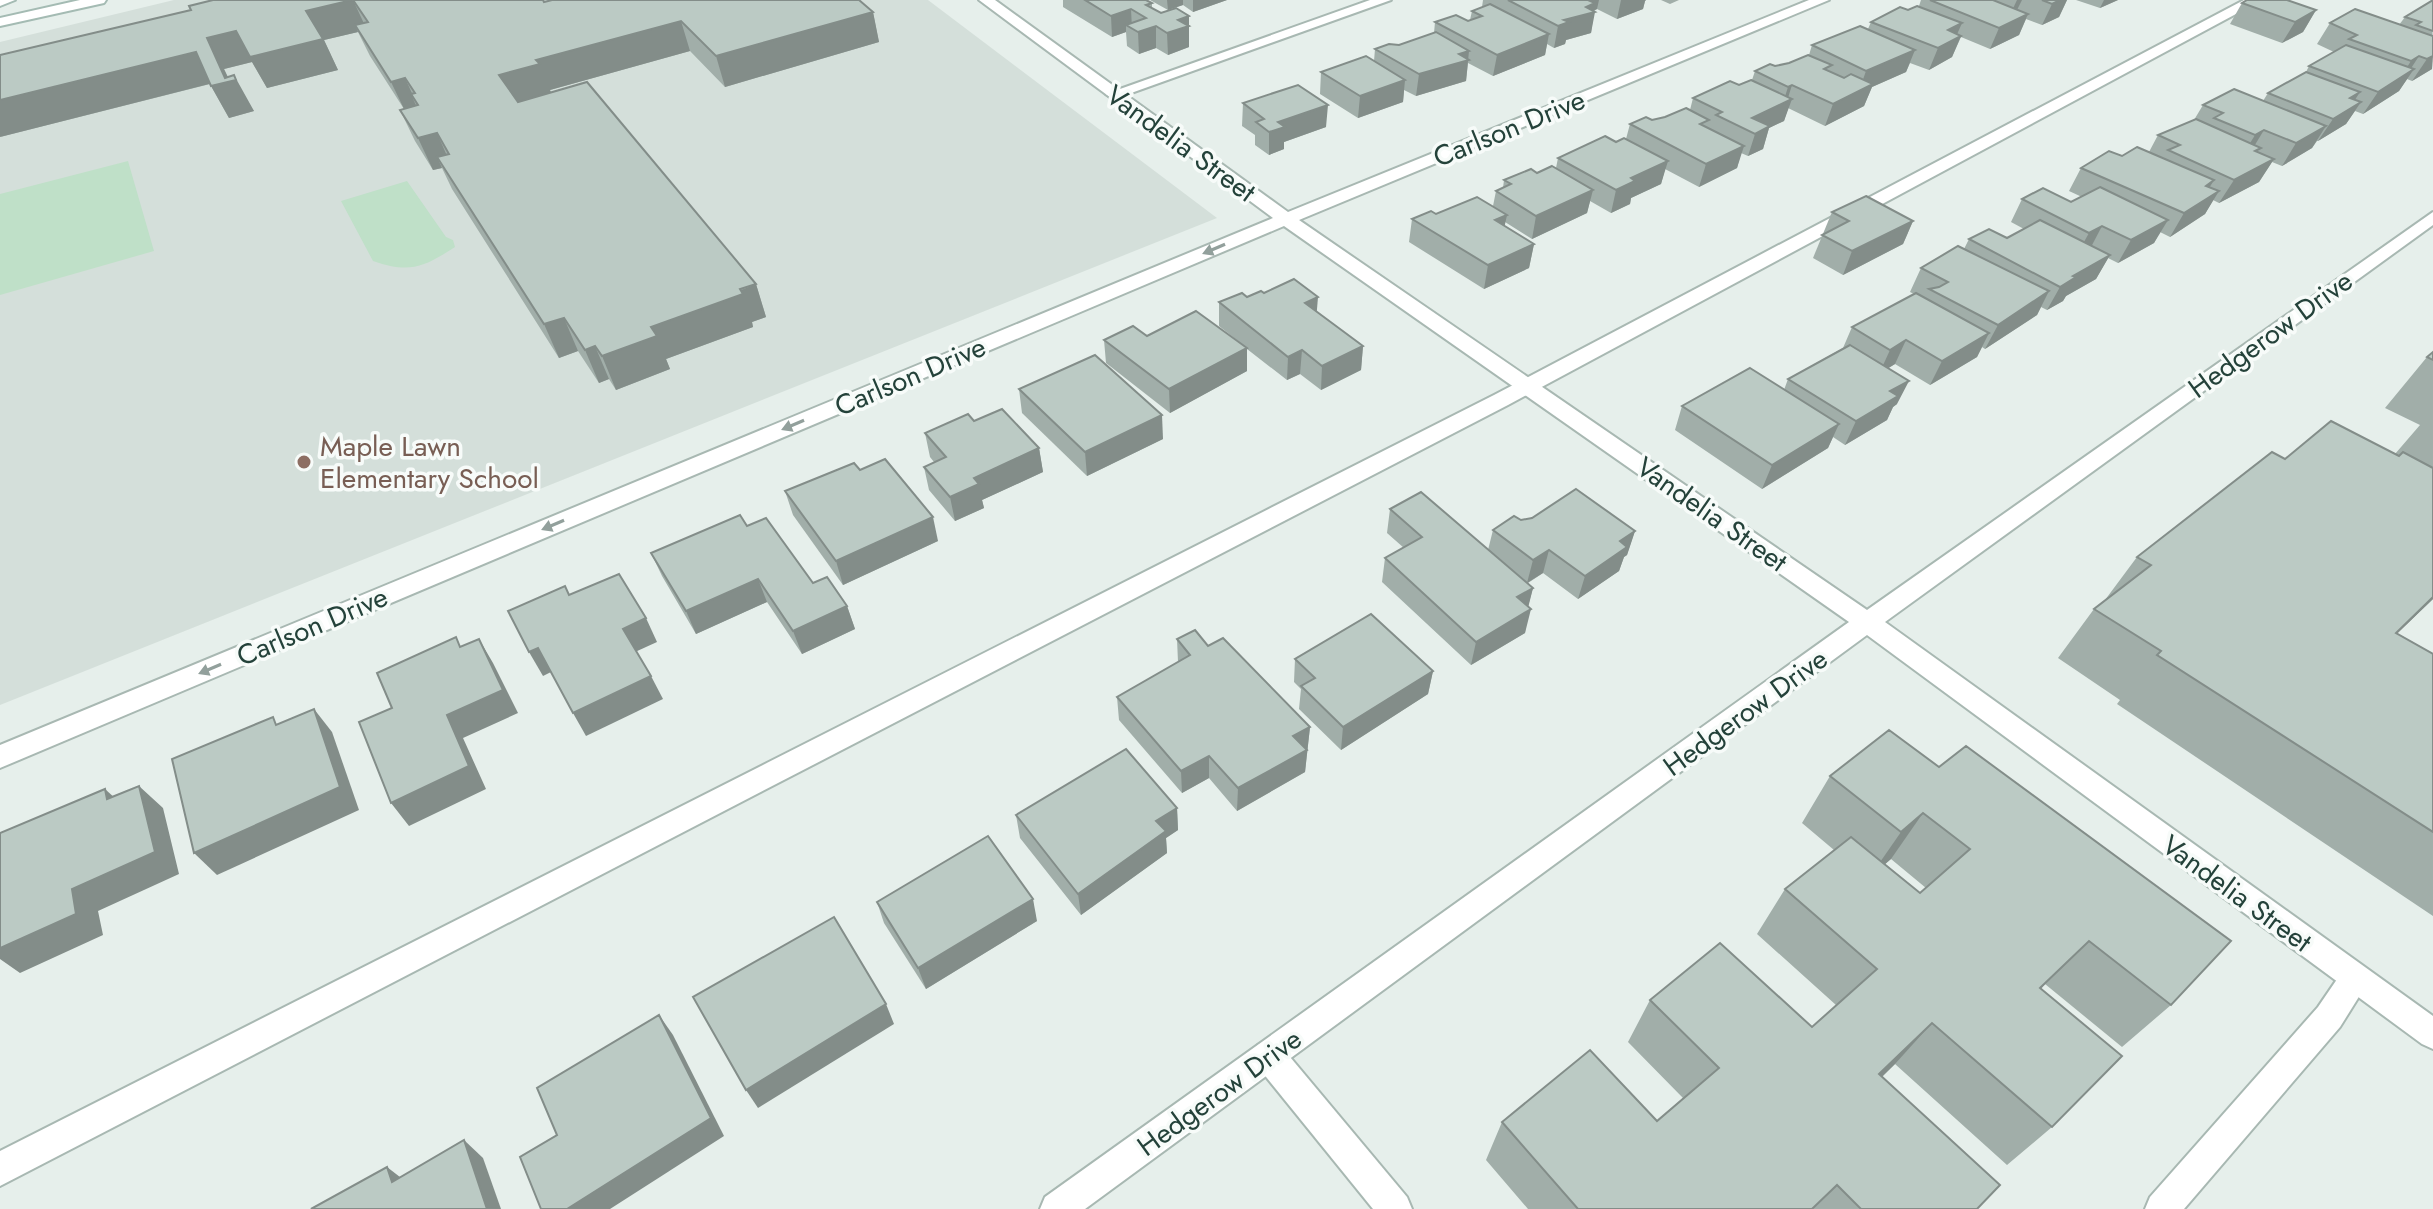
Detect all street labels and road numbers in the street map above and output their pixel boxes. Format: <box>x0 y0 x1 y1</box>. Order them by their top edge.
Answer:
street label: Vandelia Street <box>1097 75 1264 212</box>
street label: Carlson Drive <box>1427 79 1591 178</box>
street label: Hedgerow Drive <box>2180 261 2361 408</box>
street label: Carlson Drive <box>828 326 992 427</box>
street label: Vandelia Street <box>1628 447 1796 582</box>
street label: Carlson Drive <box>230 576 394 677</box>
street label: Hedgerow Drive <box>1655 639 1836 786</box>
street label: Vandelia Street <box>2153 825 2320 962</box>
street label: Hedgerow Drive <box>1129 1019 1310 1166</box>

